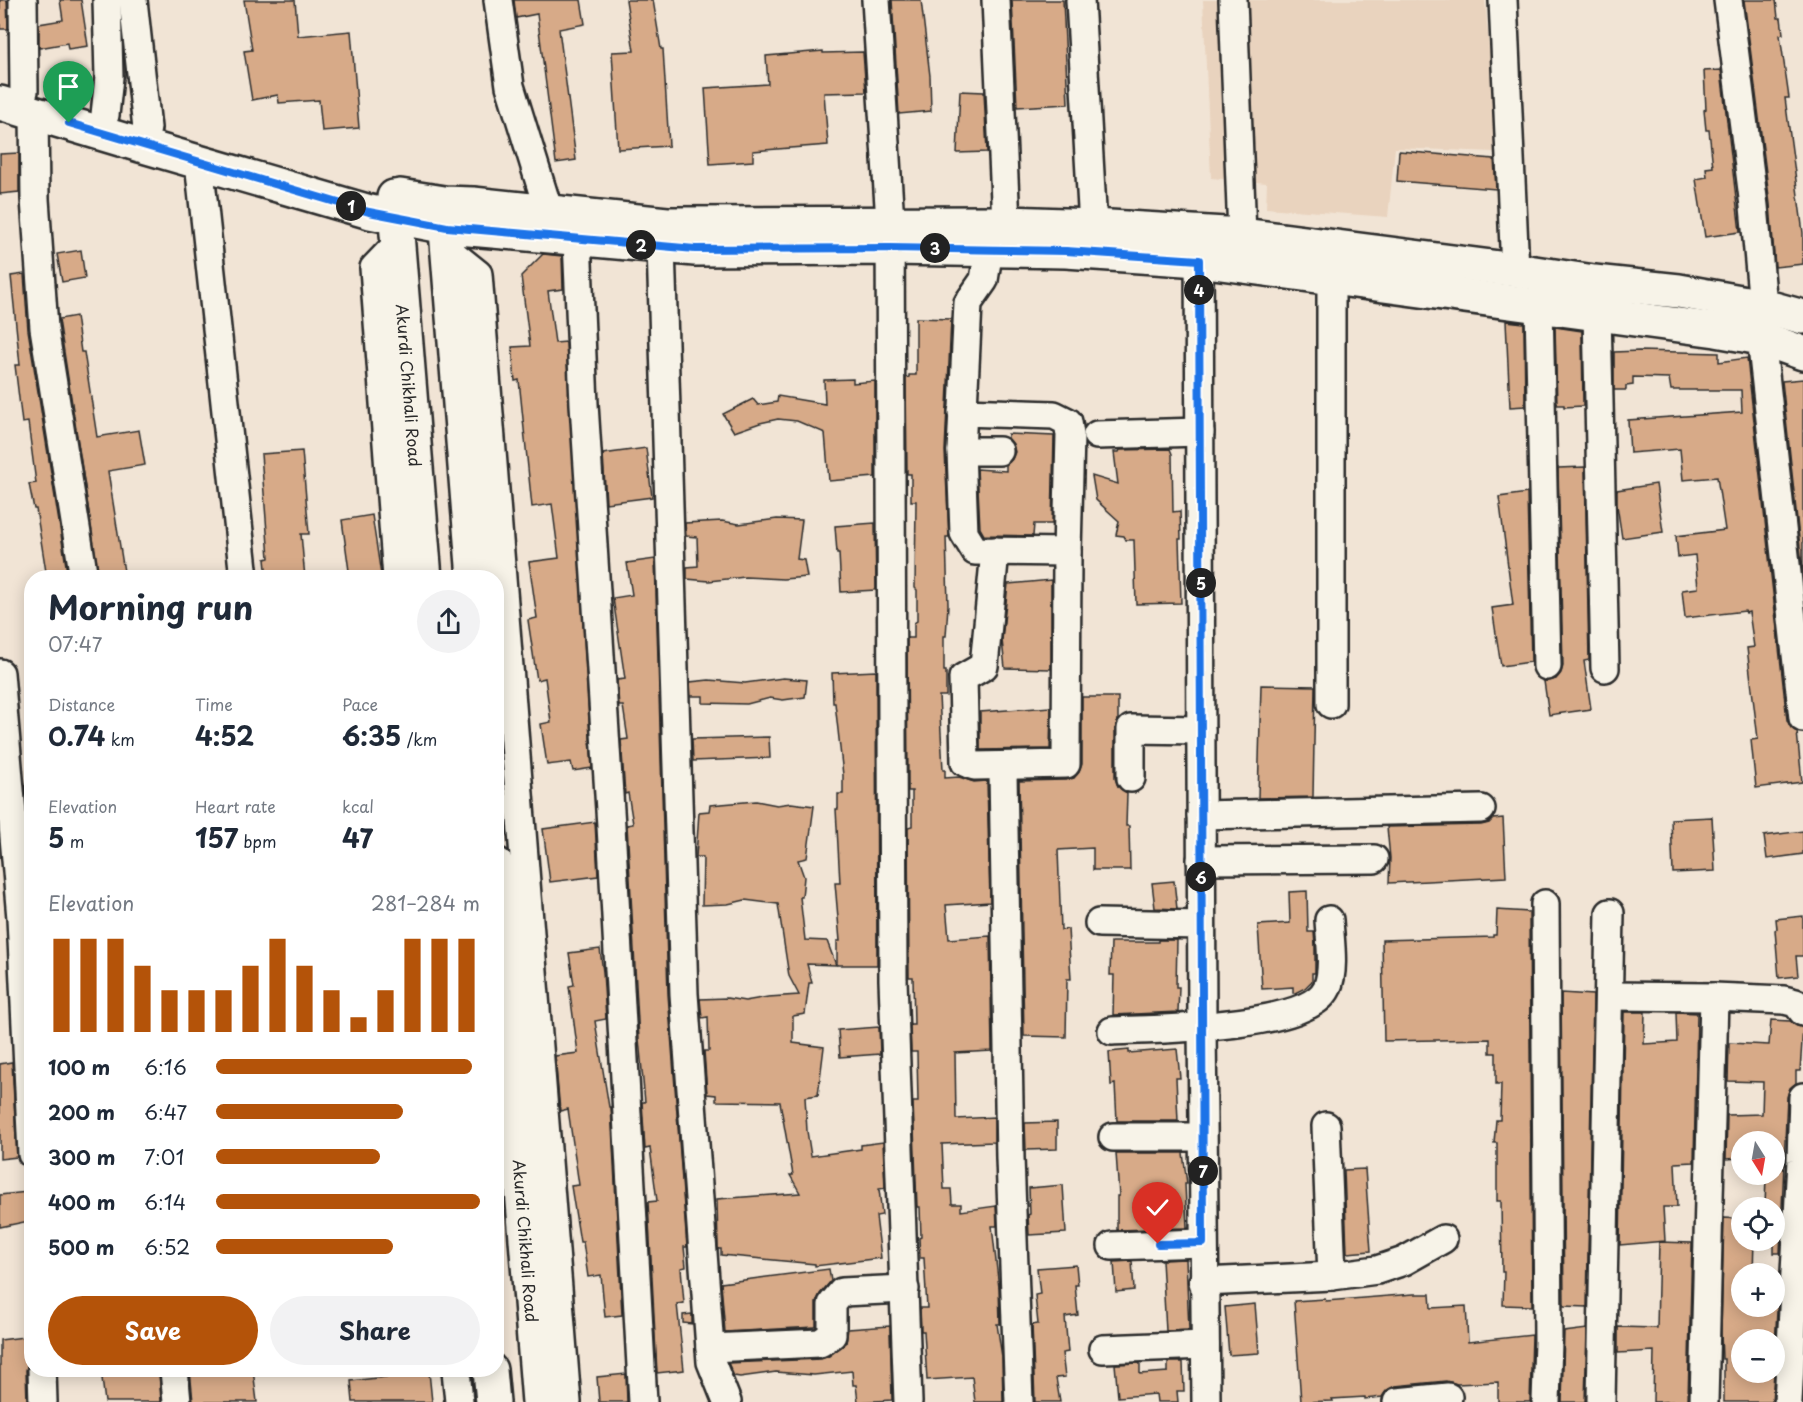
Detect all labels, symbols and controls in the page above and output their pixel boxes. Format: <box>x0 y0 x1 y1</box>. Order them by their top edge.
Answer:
pin <box>43 61 94 123</box>
icon: arrive <box>52 70 85 103</box>
pin: 1 <box>336 191 366 221</box>
text: 1 <box>347 194 355 218</box>
pin: 2 <box>626 230 656 260</box>
text: 2 <box>635 233 647 257</box>
pin: 3 <box>920 233 950 263</box>
text: 3 <box>930 236 940 260</box>
pin: 4 <box>1184 275 1214 305</box>
text: 4 <box>1194 278 1204 302</box>
street label: Akurdi Chikhali Road <box>391 303 428 468</box>
pin: 5 <box>1186 568 1216 598</box>
text: 5 <box>1196 571 1206 595</box>
text: Morning run <box>48 581 253 631</box>
button: share <box>417 590 480 653</box>
text: 07:47 <box>48 629 102 659</box>
text: Distance <box>48 692 115 716</box>
text: Time <box>195 692 233 716</box>
text: Pace <box>342 692 378 716</box>
text: 0.74 <box>48 716 105 755</box>
text: 4:52 <box>195 716 254 755</box>
text: 6:35 <box>342 716 401 755</box>
text: km <box>105 727 135 751</box>
text: /km <box>401 727 437 751</box>
text: Elevation <box>48 794 117 818</box>
text: Heart rate <box>195 794 276 818</box>
text: kcal <box>342 794 374 818</box>
text: 5 <box>48 818 65 857</box>
text: 157 <box>195 818 238 857</box>
text: 47 <box>342 818 373 857</box>
text: m <box>65 829 84 853</box>
text: bpm <box>238 829 277 853</box>
pin: 6 <box>1186 862 1216 892</box>
text: 6 <box>1195 865 1207 889</box>
text: Elevation <box>48 888 134 918</box>
text: 281–284 m <box>371 888 480 918</box>
text: 100 m <box>48 1052 110 1082</box>
text: 6:16 <box>144 1052 187 1082</box>
text: 200 m <box>48 1097 115 1127</box>
text: 6:47 <box>144 1097 187 1127</box>
north arrow <box>1731 1131 1785 1185</box>
map controls <box>1731 1131 1785 1383</box>
text: 300 m <box>48 1142 116 1172</box>
text: 7:01 <box>144 1142 184 1172</box>
pin: 7 <box>1188 1156 1218 1186</box>
street label: Akurdi Chikhali Road <box>508 1159 545 1323</box>
text: 7 <box>1198 1159 1208 1183</box>
pin <box>1132 1182 1183 1244</box>
text: 400 m <box>48 1187 116 1217</box>
text: 6:14 <box>144 1187 186 1217</box>
icon: check <box>1141 1191 1174 1224</box>
button: locate <box>1731 1197 1785 1251</box>
text: 500 m <box>48 1232 115 1262</box>
text: 6:52 <box>144 1232 190 1262</box>
button: + <box>1731 1263 1785 1317</box>
button: Save <box>48 1296 258 1365</box>
button: Share <box>270 1296 480 1365</box>
button: − <box>1731 1329 1785 1383</box>

